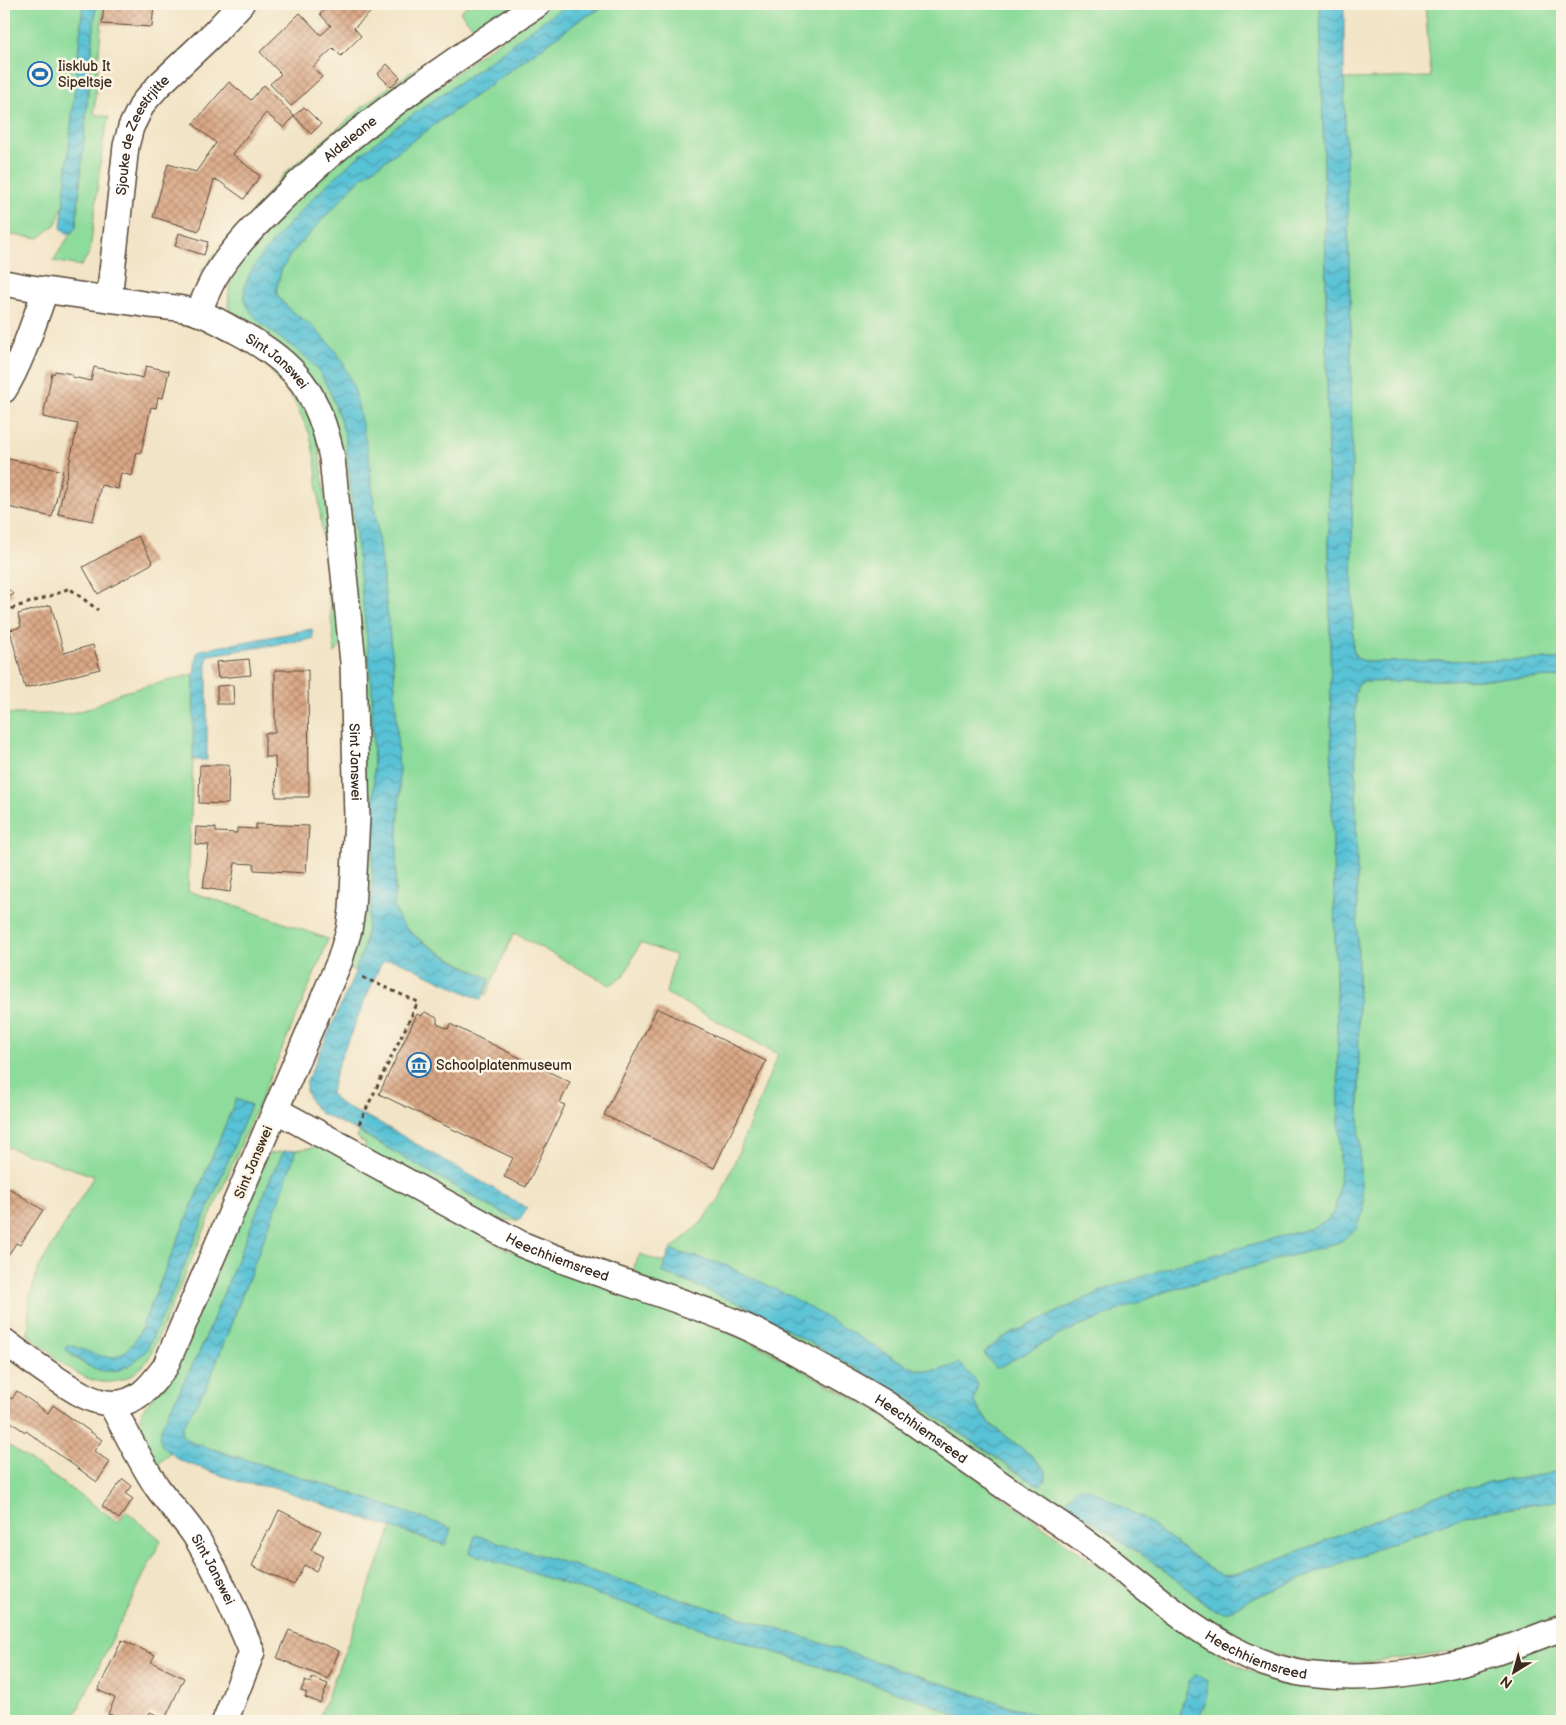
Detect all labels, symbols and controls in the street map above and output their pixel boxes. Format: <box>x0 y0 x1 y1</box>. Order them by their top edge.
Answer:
place label: Iisklub It Sipeltsje <box>58 58 112 91</box>
sports icon: Iisklub It Sipeltsje <box>27 61 53 87</box>
street label: Sjouke de Zeestrjitte <box>113 72 173 196</box>
street label: Aldeleane <box>320 112 380 166</box>
street label: Sint Janswei <box>243 330 312 392</box>
street label: Sint Janswei <box>346 723 365 801</box>
museum icon: Schoolplatenmuseum <box>406 1052 432 1078</box>
place label: Schoolplatenmuseum <box>436 1057 572 1074</box>
street label: Sint Janswei <box>230 1123 276 1201</box>
street label: Heechhiemsreed <box>503 1229 611 1285</box>
street label: Heechhiemsreed <box>872 1391 971 1467</box>
street label: Sint Janswei <box>187 1531 238 1608</box>
street label: Heechhiemsreed <box>1202 1627 1308 1683</box>
north arrow <box>1488 1648 1538 1698</box>
text: N <box>1497 1672 1516 1692</box>

